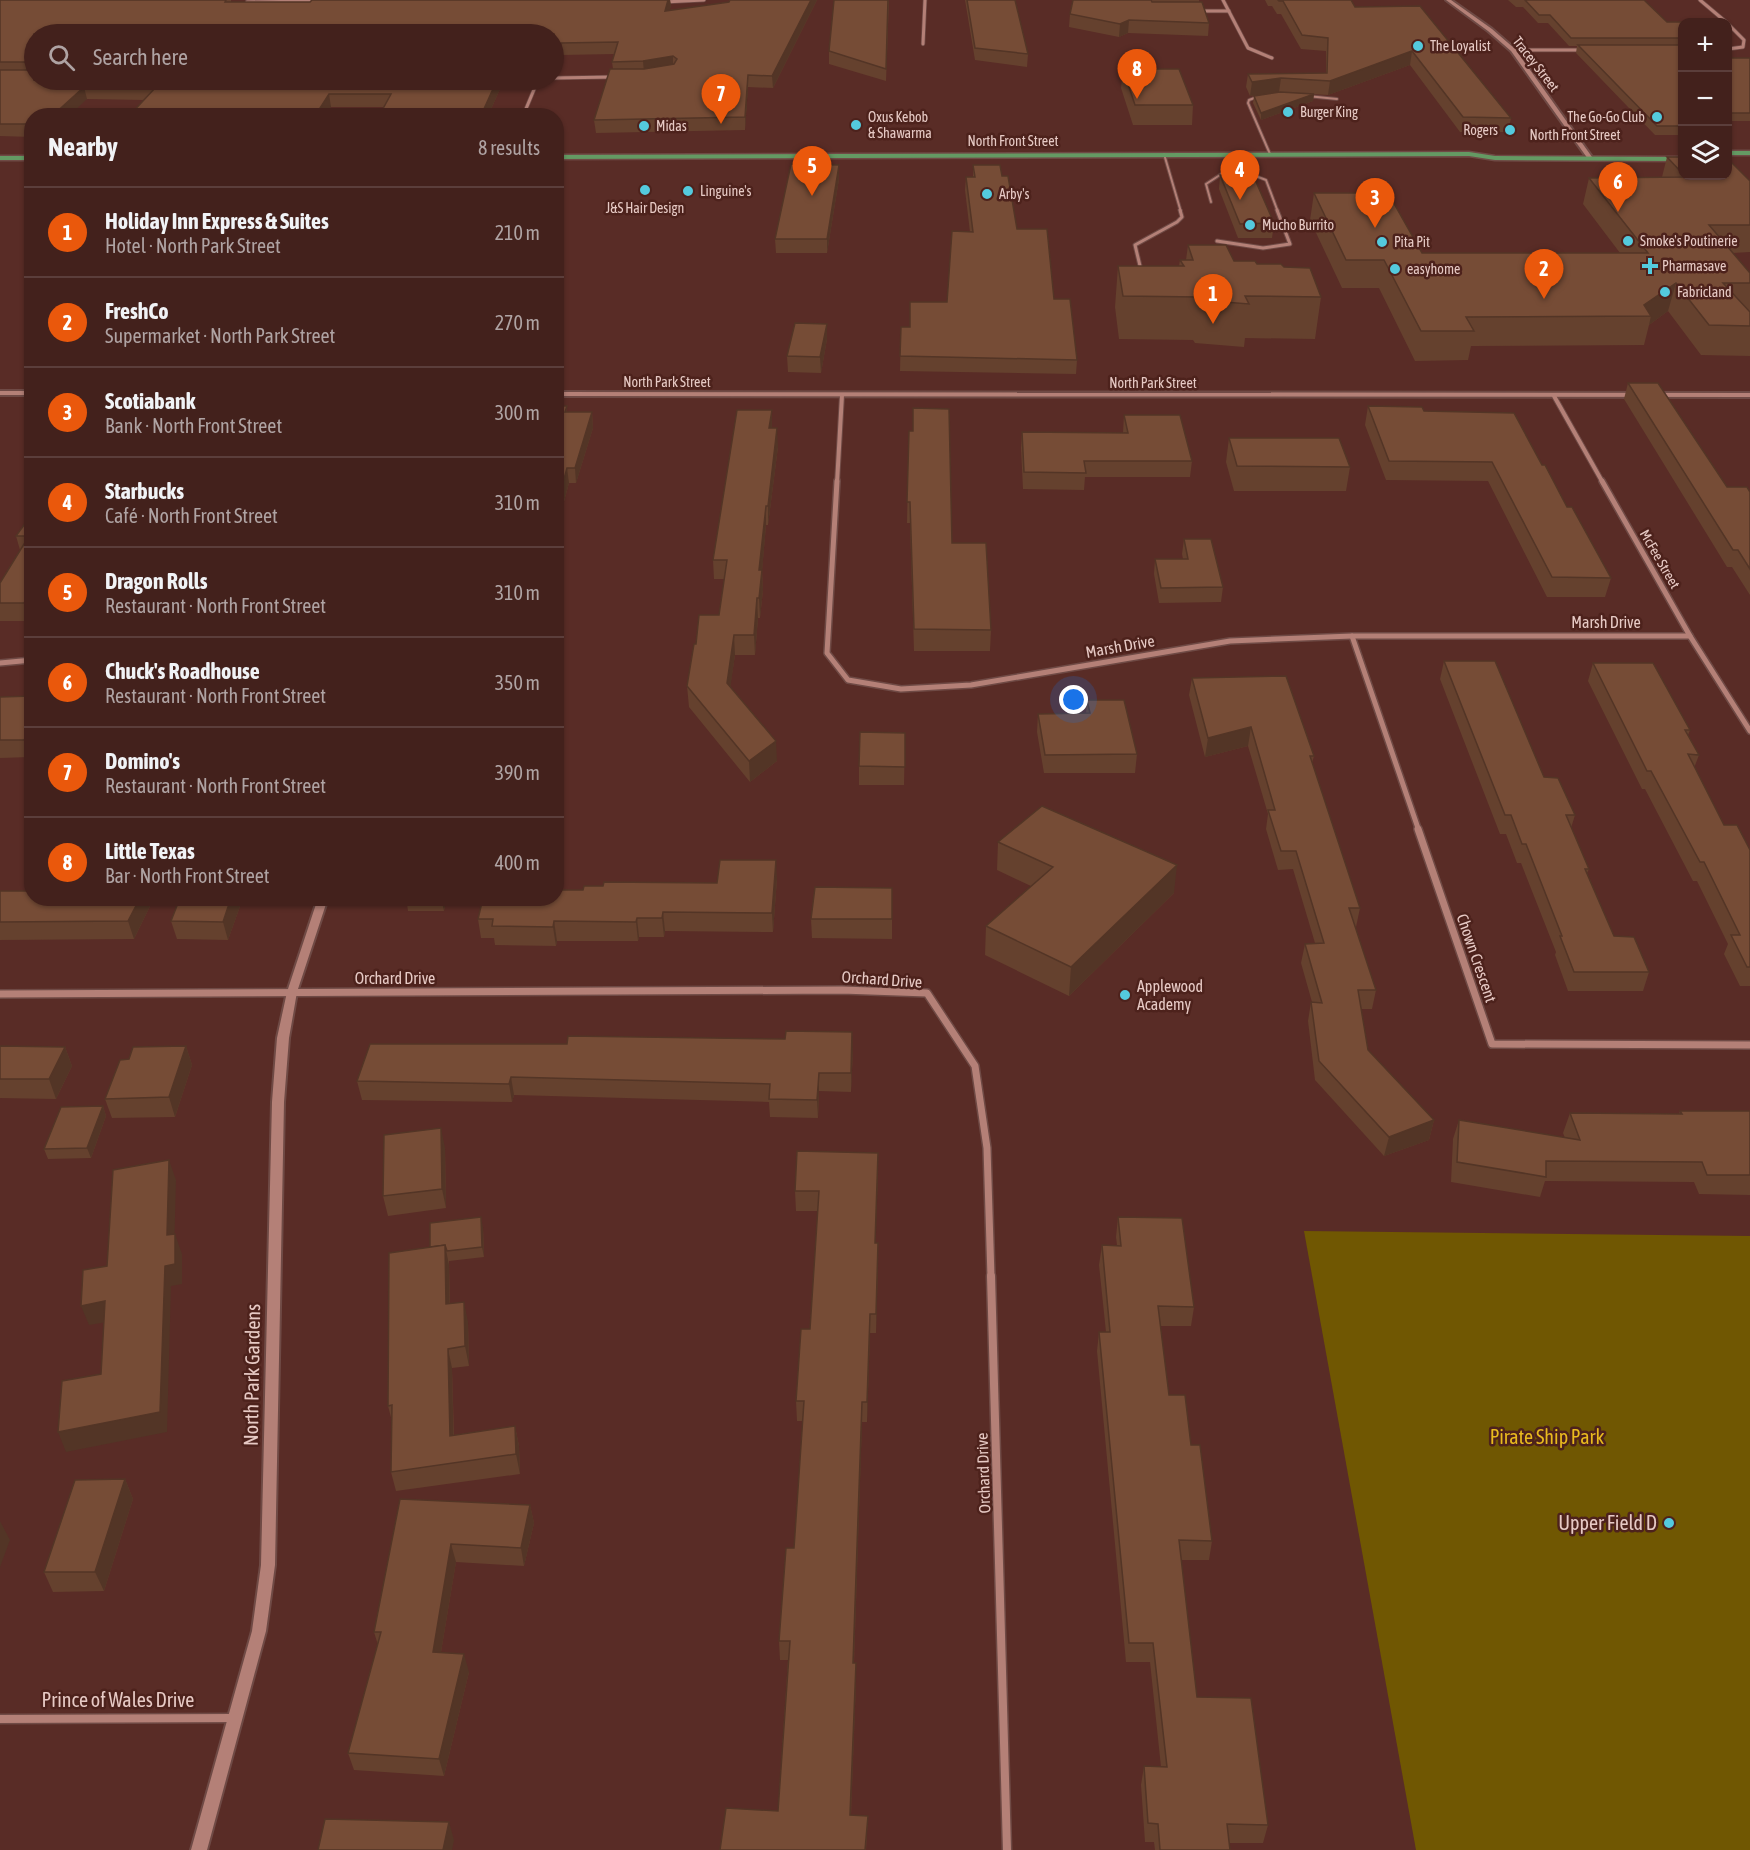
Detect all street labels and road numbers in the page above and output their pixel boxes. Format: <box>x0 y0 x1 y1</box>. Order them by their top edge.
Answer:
street label: Tracey Street <box>1510 33 1562 95</box>
street label: North Front Street <box>1529 127 1621 143</box>
street label: North Front Street <box>967 133 1059 149</box>
street label: North Park Street <box>623 374 711 390</box>
street label: North Park Street <box>1109 375 1197 391</box>
street label: McFee Street <box>1637 527 1683 591</box>
street label: Marsh Drive <box>1571 613 1641 631</box>
street label: Marsh Drive <box>1084 631 1156 661</box>
street label: Chown Crescent <box>1453 911 1501 1005</box>
street label: Orchard Drive <box>841 967 923 991</box>
street label: Orchard Drive <box>355 969 435 987</box>
street label: North Park Gardens <box>239 1304 264 1446</box>
street label: Orchard Drive <box>973 1432 993 1514</box>
street label: Prince of Wales Drive <box>42 1688 194 1711</box>

